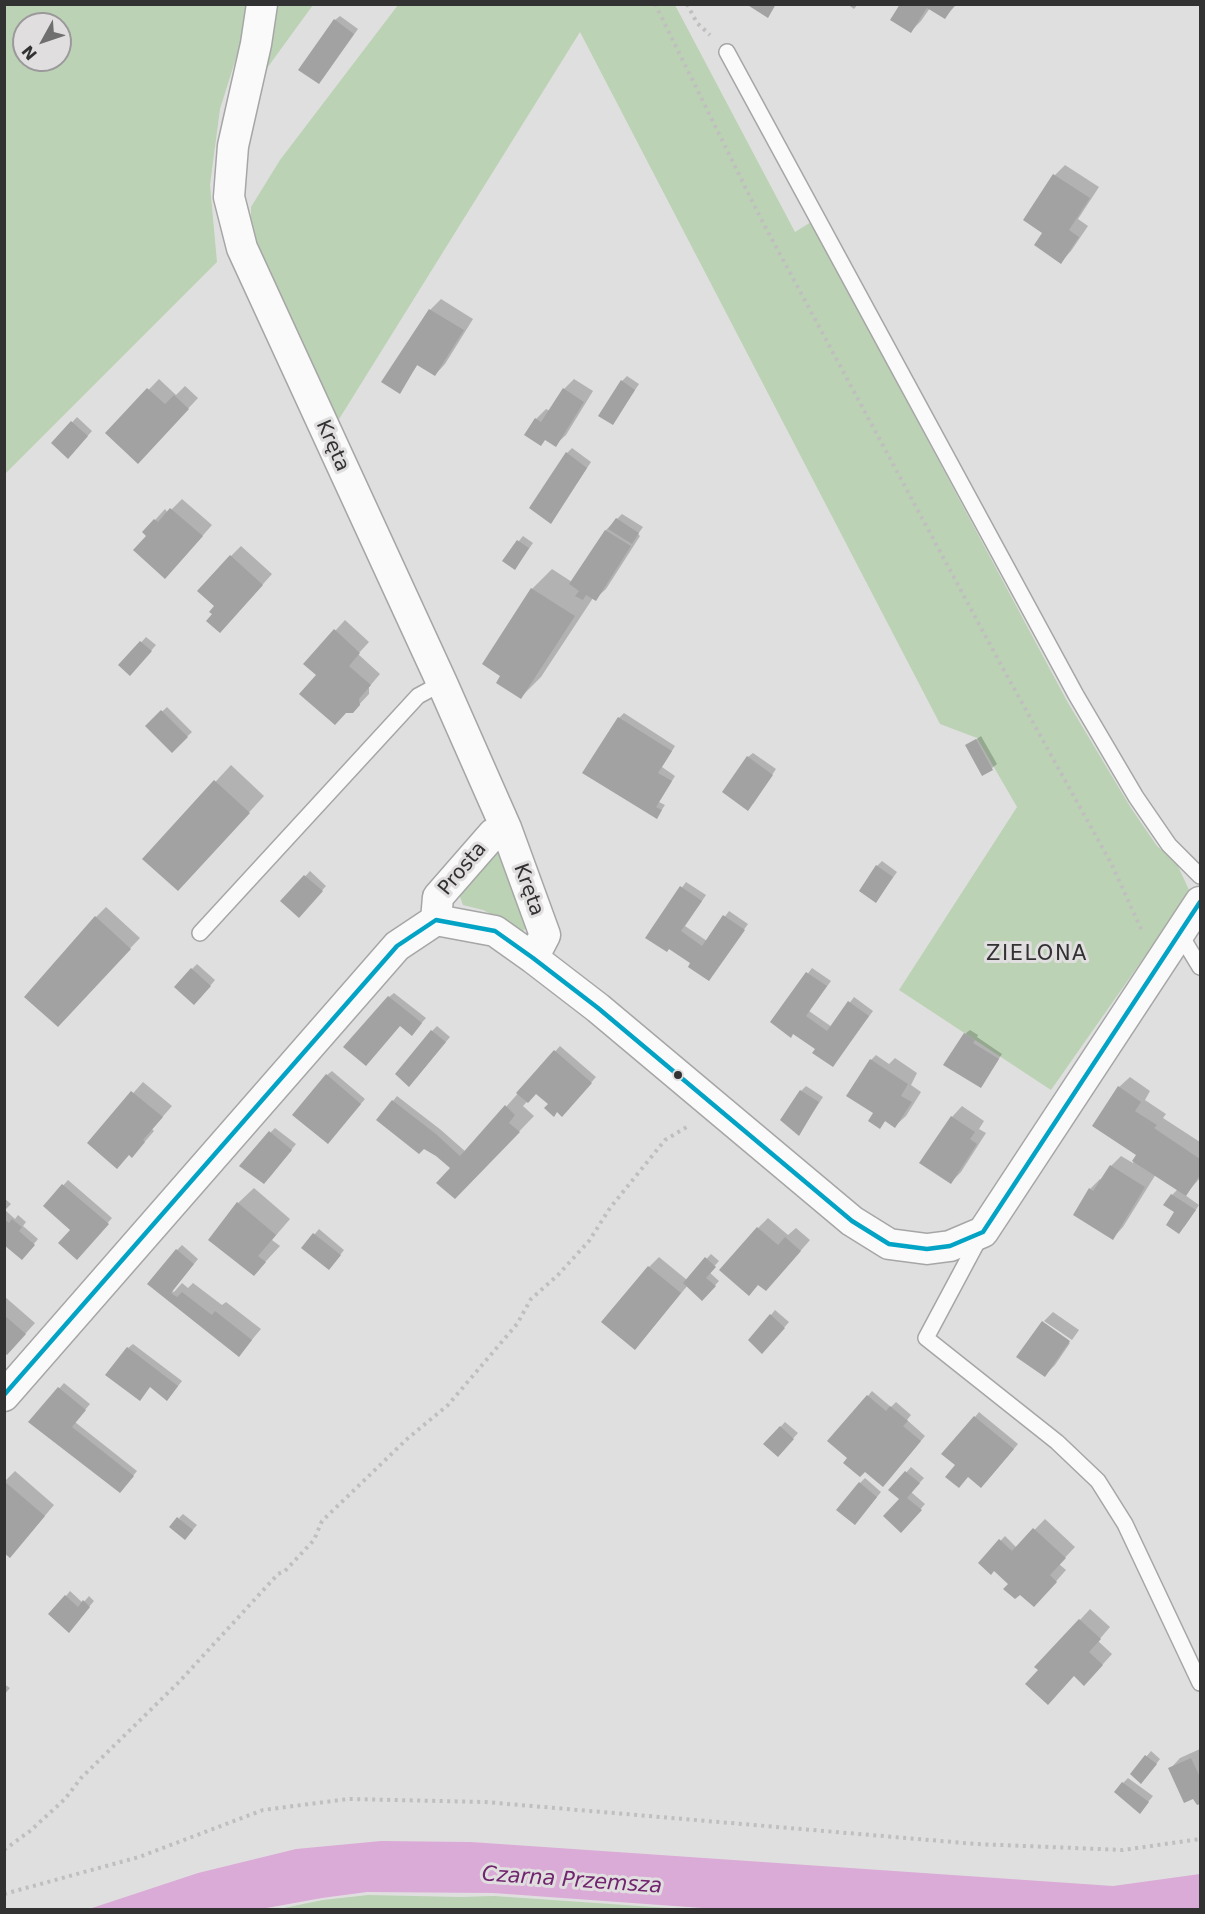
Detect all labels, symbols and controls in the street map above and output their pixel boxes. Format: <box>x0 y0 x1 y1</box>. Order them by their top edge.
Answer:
north arrow <box>12 12 72 72</box>
text: N <box>18 41 41 64</box>
street label: Kręta <box>310 417 354 475</box>
street label: Prosta <box>434 837 492 901</box>
street label: Kręta <box>508 861 548 919</box>
district label: ZIELONA <box>986 942 1088 968</box>
unlabelled marker <box>672 1069 684 1081</box>
water label: Czarna Przemsza <box>481 1862 663 1900</box>

